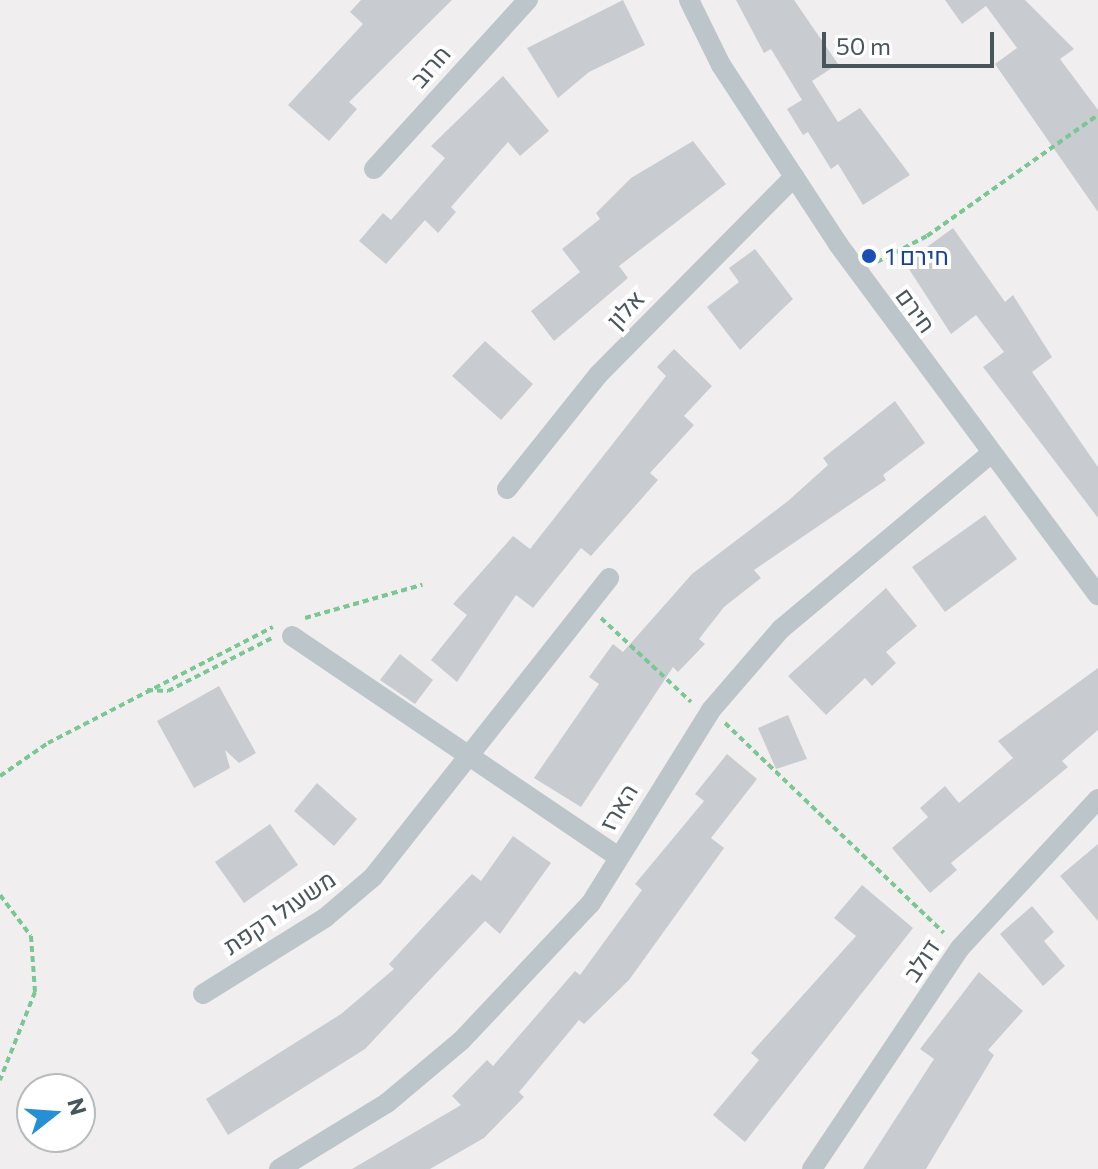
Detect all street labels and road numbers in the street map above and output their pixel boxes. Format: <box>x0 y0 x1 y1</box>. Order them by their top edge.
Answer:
street label: חרוב <box>404 39 456 93</box>
street label: חירם <box>890 282 942 338</box>
street label: אלון <box>600 284 650 334</box>
street label: הארז <box>593 778 643 836</box>
street label: משעול רקפת <box>218 864 340 960</box>
street label: דולב <box>897 933 945 987</box>

